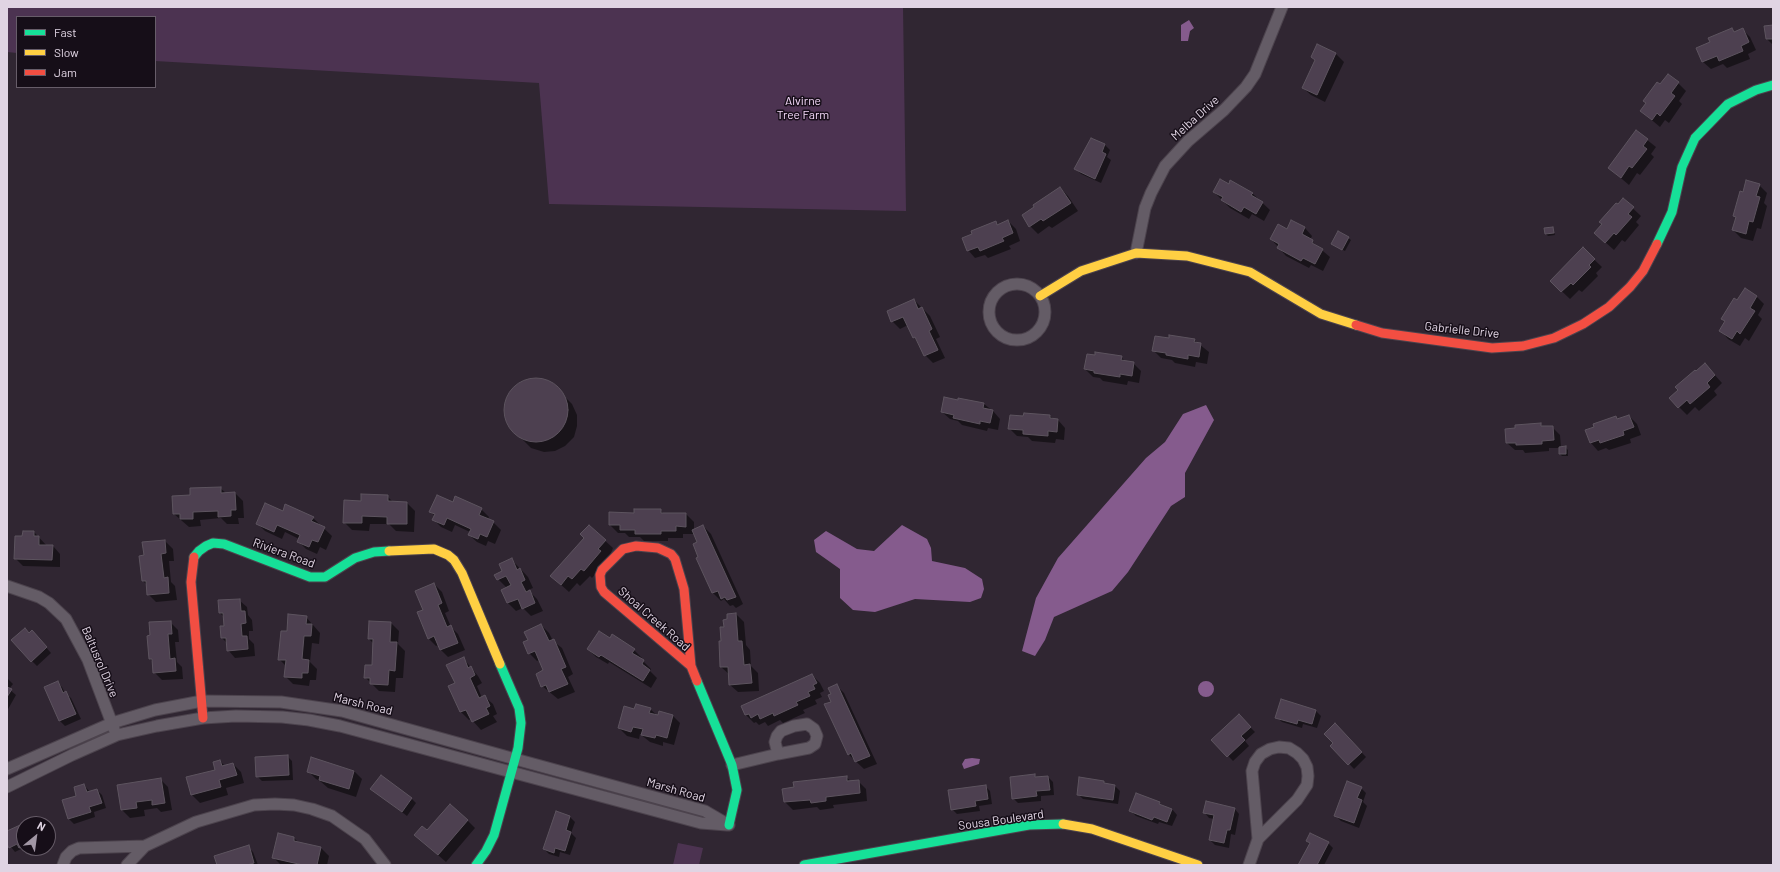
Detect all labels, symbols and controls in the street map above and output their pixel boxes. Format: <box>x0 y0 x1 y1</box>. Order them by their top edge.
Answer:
legend <box>16 16 156 88</box>
text: Fast <box>54 25 77 39</box>
text: Slow <box>54 45 79 59</box>
text: Jam <box>54 65 77 79</box>
street label: Melba Drive <box>1168 93 1222 143</box>
park label: Alvirne Tree Farm <box>777 94 829 122</box>
street label: Gabrielle Drive <box>1424 319 1500 341</box>
street label: Riviera Road <box>251 535 317 571</box>
street label: Shoal Creek Road <box>615 584 693 654</box>
street label: Baltusrol Drive <box>79 624 121 700</box>
street label: Marsh Road <box>332 690 394 718</box>
street label: Marsh Road <box>645 775 707 805</box>
street label: Sousa Boulevard <box>957 807 1045 833</box>
north arrow <box>16 816 56 856</box>
text: N <box>35 818 48 833</box>

